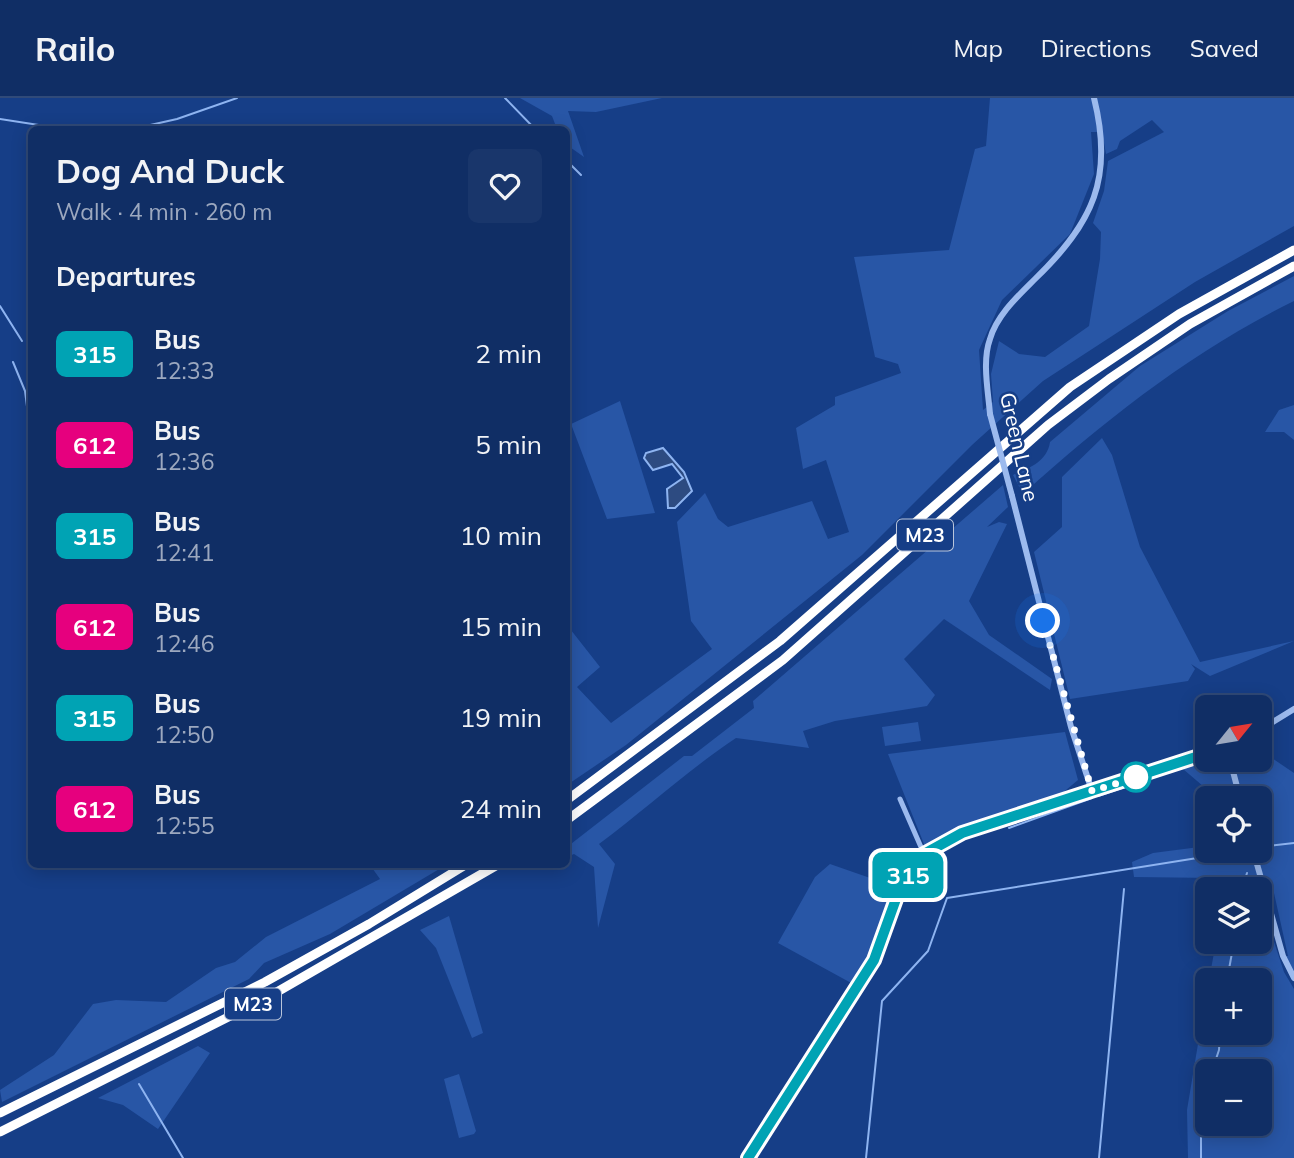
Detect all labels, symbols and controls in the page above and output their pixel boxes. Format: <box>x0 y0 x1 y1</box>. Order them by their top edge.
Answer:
text: Railo <box>35 28 115 69</box>
text: Map <box>953 33 1003 63</box>
text: Directions <box>1041 33 1152 63</box>
text: Saved <box>1190 33 1259 63</box>
button: heart <box>468 149 542 223</box>
text: Dog And Duck <box>56 150 284 191</box>
text: Walk · 4 min · 260 m <box>56 197 273 226</box>
text: Departures <box>56 260 196 293</box>
text: Bus <box>154 323 200 356</box>
text: 2 min <box>475 337 542 370</box>
text: 315 <box>73 339 116 369</box>
text: 12:33 <box>154 356 214 385</box>
street label: Green Lane <box>995 390 1045 504</box>
text: Bus <box>154 414 200 447</box>
text: 5 min <box>475 428 542 461</box>
text: 612 <box>73 430 116 460</box>
text: 12:36 <box>154 447 214 476</box>
text: Bus <box>154 505 200 538</box>
text: 10 min <box>460 519 542 552</box>
road number: M23 <box>897 520 953 550</box>
text: 315 <box>73 521 116 551</box>
text: 12:41 <box>154 538 214 567</box>
text: Bus <box>154 596 200 629</box>
your location <box>1025 603 1060 638</box>
text: 15 min <box>460 610 542 643</box>
text: 612 <box>73 612 116 642</box>
text: 12:46 <box>154 629 214 658</box>
text: Bus <box>154 687 200 720</box>
north arrow <box>1195 695 1272 772</box>
map controls <box>1195 695 1272 1136</box>
text: 19 min <box>460 701 542 734</box>
text: 315 <box>73 703 116 733</box>
text: 12:50 <box>154 720 214 749</box>
unlabelled marker <box>1121 762 1151 792</box>
text: Bus <box>154 778 200 811</box>
button: locate <box>1195 786 1272 863</box>
text: 24 min <box>460 792 542 825</box>
text: 612 <box>73 794 116 824</box>
text: 12:55 <box>154 811 214 840</box>
line badge: 315 <box>868 852 948 898</box>
text: 315 <box>886 860 930 890</box>
button: layers <box>1195 877 1272 954</box>
button: + <box>1195 968 1272 1045</box>
road number: M23 <box>225 988 281 1020</box>
button: − <box>1195 1059 1272 1136</box>

